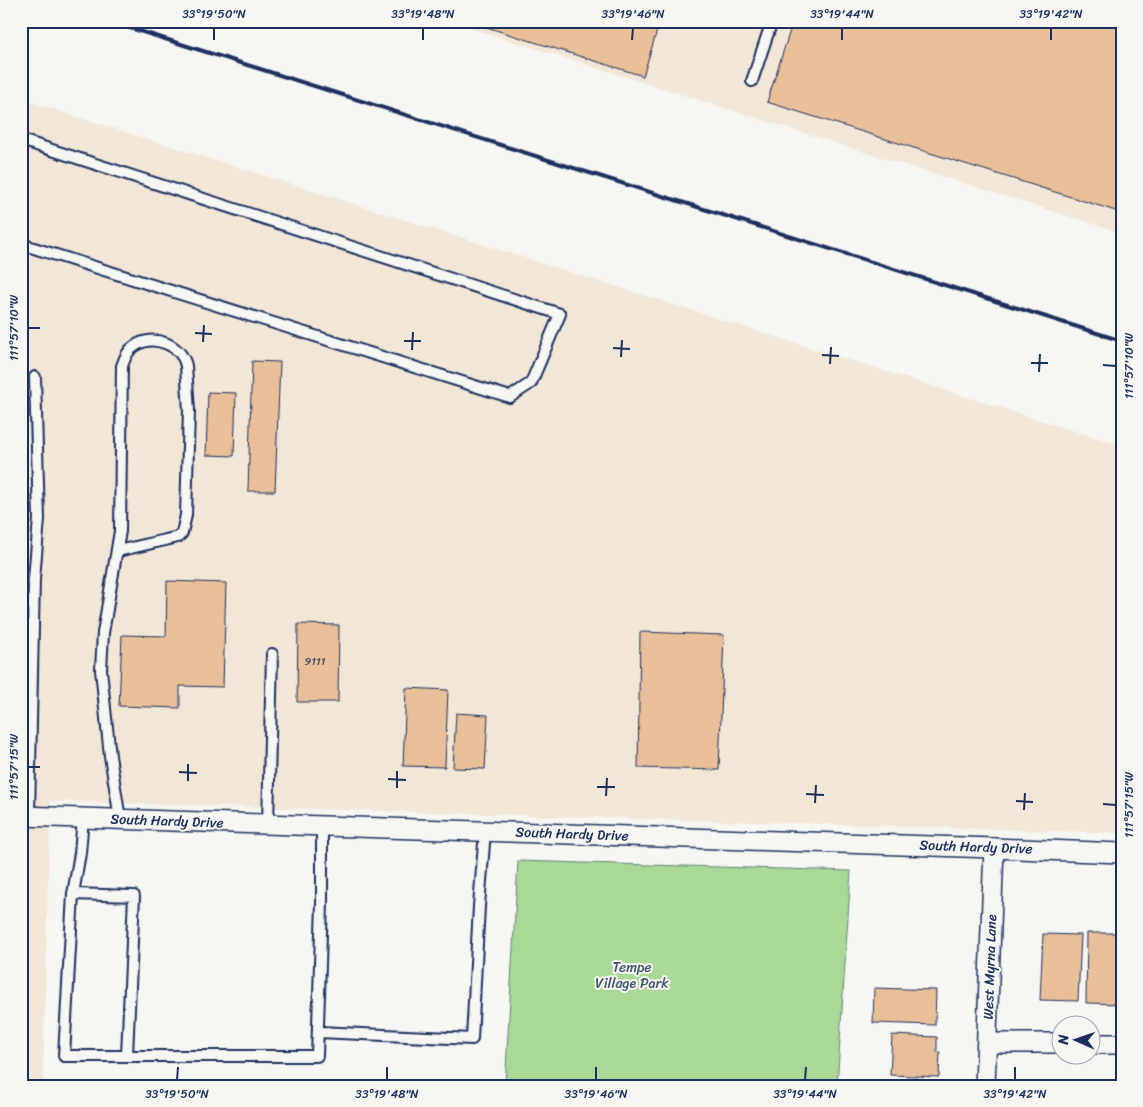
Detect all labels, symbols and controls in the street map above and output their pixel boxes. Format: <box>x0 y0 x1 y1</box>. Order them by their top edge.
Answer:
text: 33°19'50"N <box>182 3 246 25</box>
text: 33°19'48"N <box>391 3 455 25</box>
text: 33°19'46"N <box>602 3 665 25</box>
text: 33°19'44"N <box>810 3 874 25</box>
text: 33°19'42"N <box>1019 3 1083 25</box>
text: 111°57'10"W <box>3 294 25 361</box>
text: 111°57'10"W <box>1118 332 1140 399</box>
house number: 9111 <box>305 652 326 671</box>
text: 111°57'15"W <box>3 733 25 800</box>
text: 111°57'15"W <box>1118 771 1140 838</box>
street label: South Hardy Drive <box>110 807 224 835</box>
street label: South Hardy Drive <box>515 820 629 848</box>
street label: South Hardy Drive <box>919 833 1033 861</box>
street label: West Myrna Lane <box>976 914 1004 1020</box>
park label: Tempe Village Park <box>595 955 669 996</box>
north arrow <box>1050 1014 1100 1064</box>
text: N <box>1051 1034 1076 1046</box>
text: 33°19'50"N <box>145 1083 209 1105</box>
text: 33°19'48"N <box>355 1083 419 1105</box>
text: 33°19'46"N <box>565 1083 628 1105</box>
text: 33°19'44"N <box>773 1083 837 1105</box>
text: 33°19'42"N <box>983 1083 1047 1105</box>

